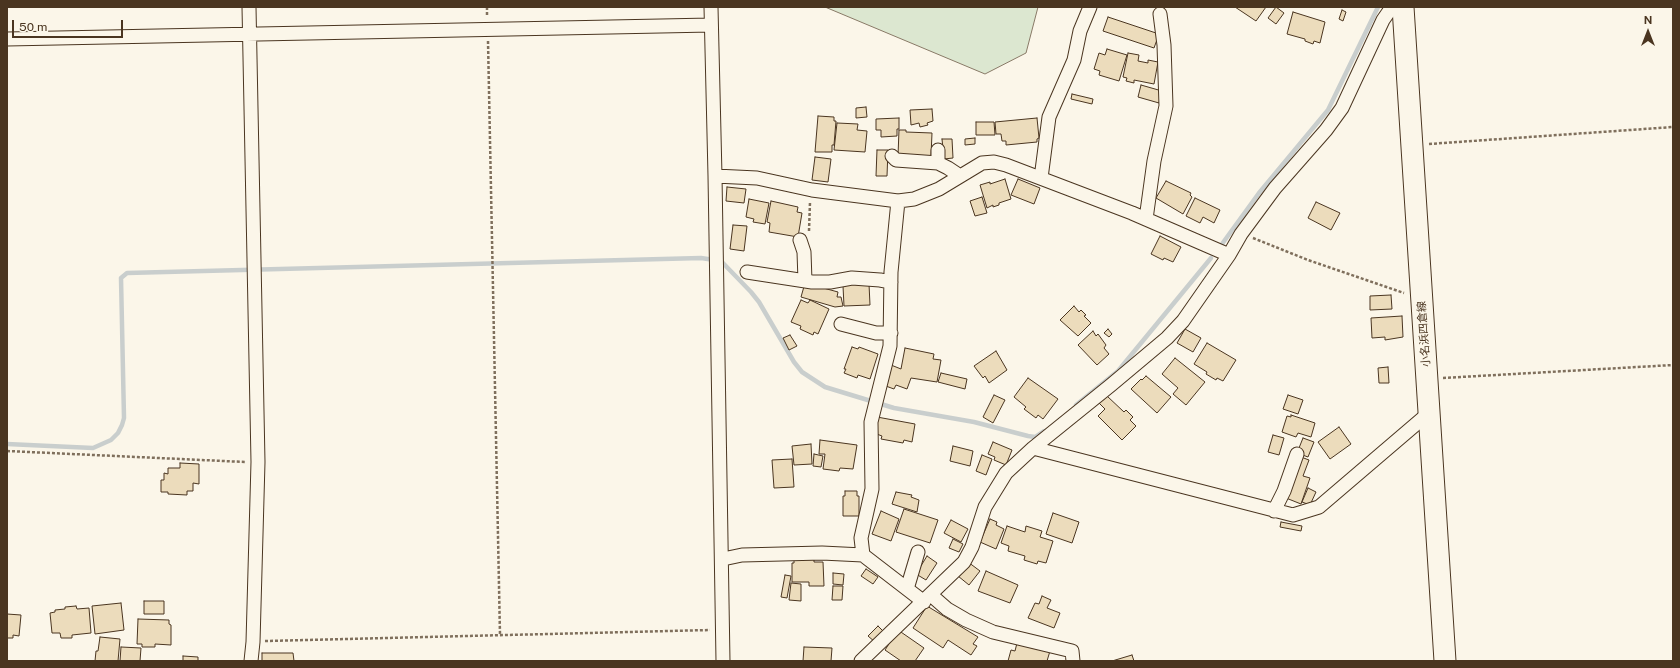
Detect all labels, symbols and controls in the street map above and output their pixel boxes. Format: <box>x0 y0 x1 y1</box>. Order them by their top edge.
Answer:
scale bar <box>14 12 125 38</box>
north arrow <box>1628 12 1668 52</box>
text: N <box>1644 14 1652 26</box>
text: 50 m <box>19 20 47 34</box>
street label: 小名浜四倉線 <box>1415 301 1433 367</box>

